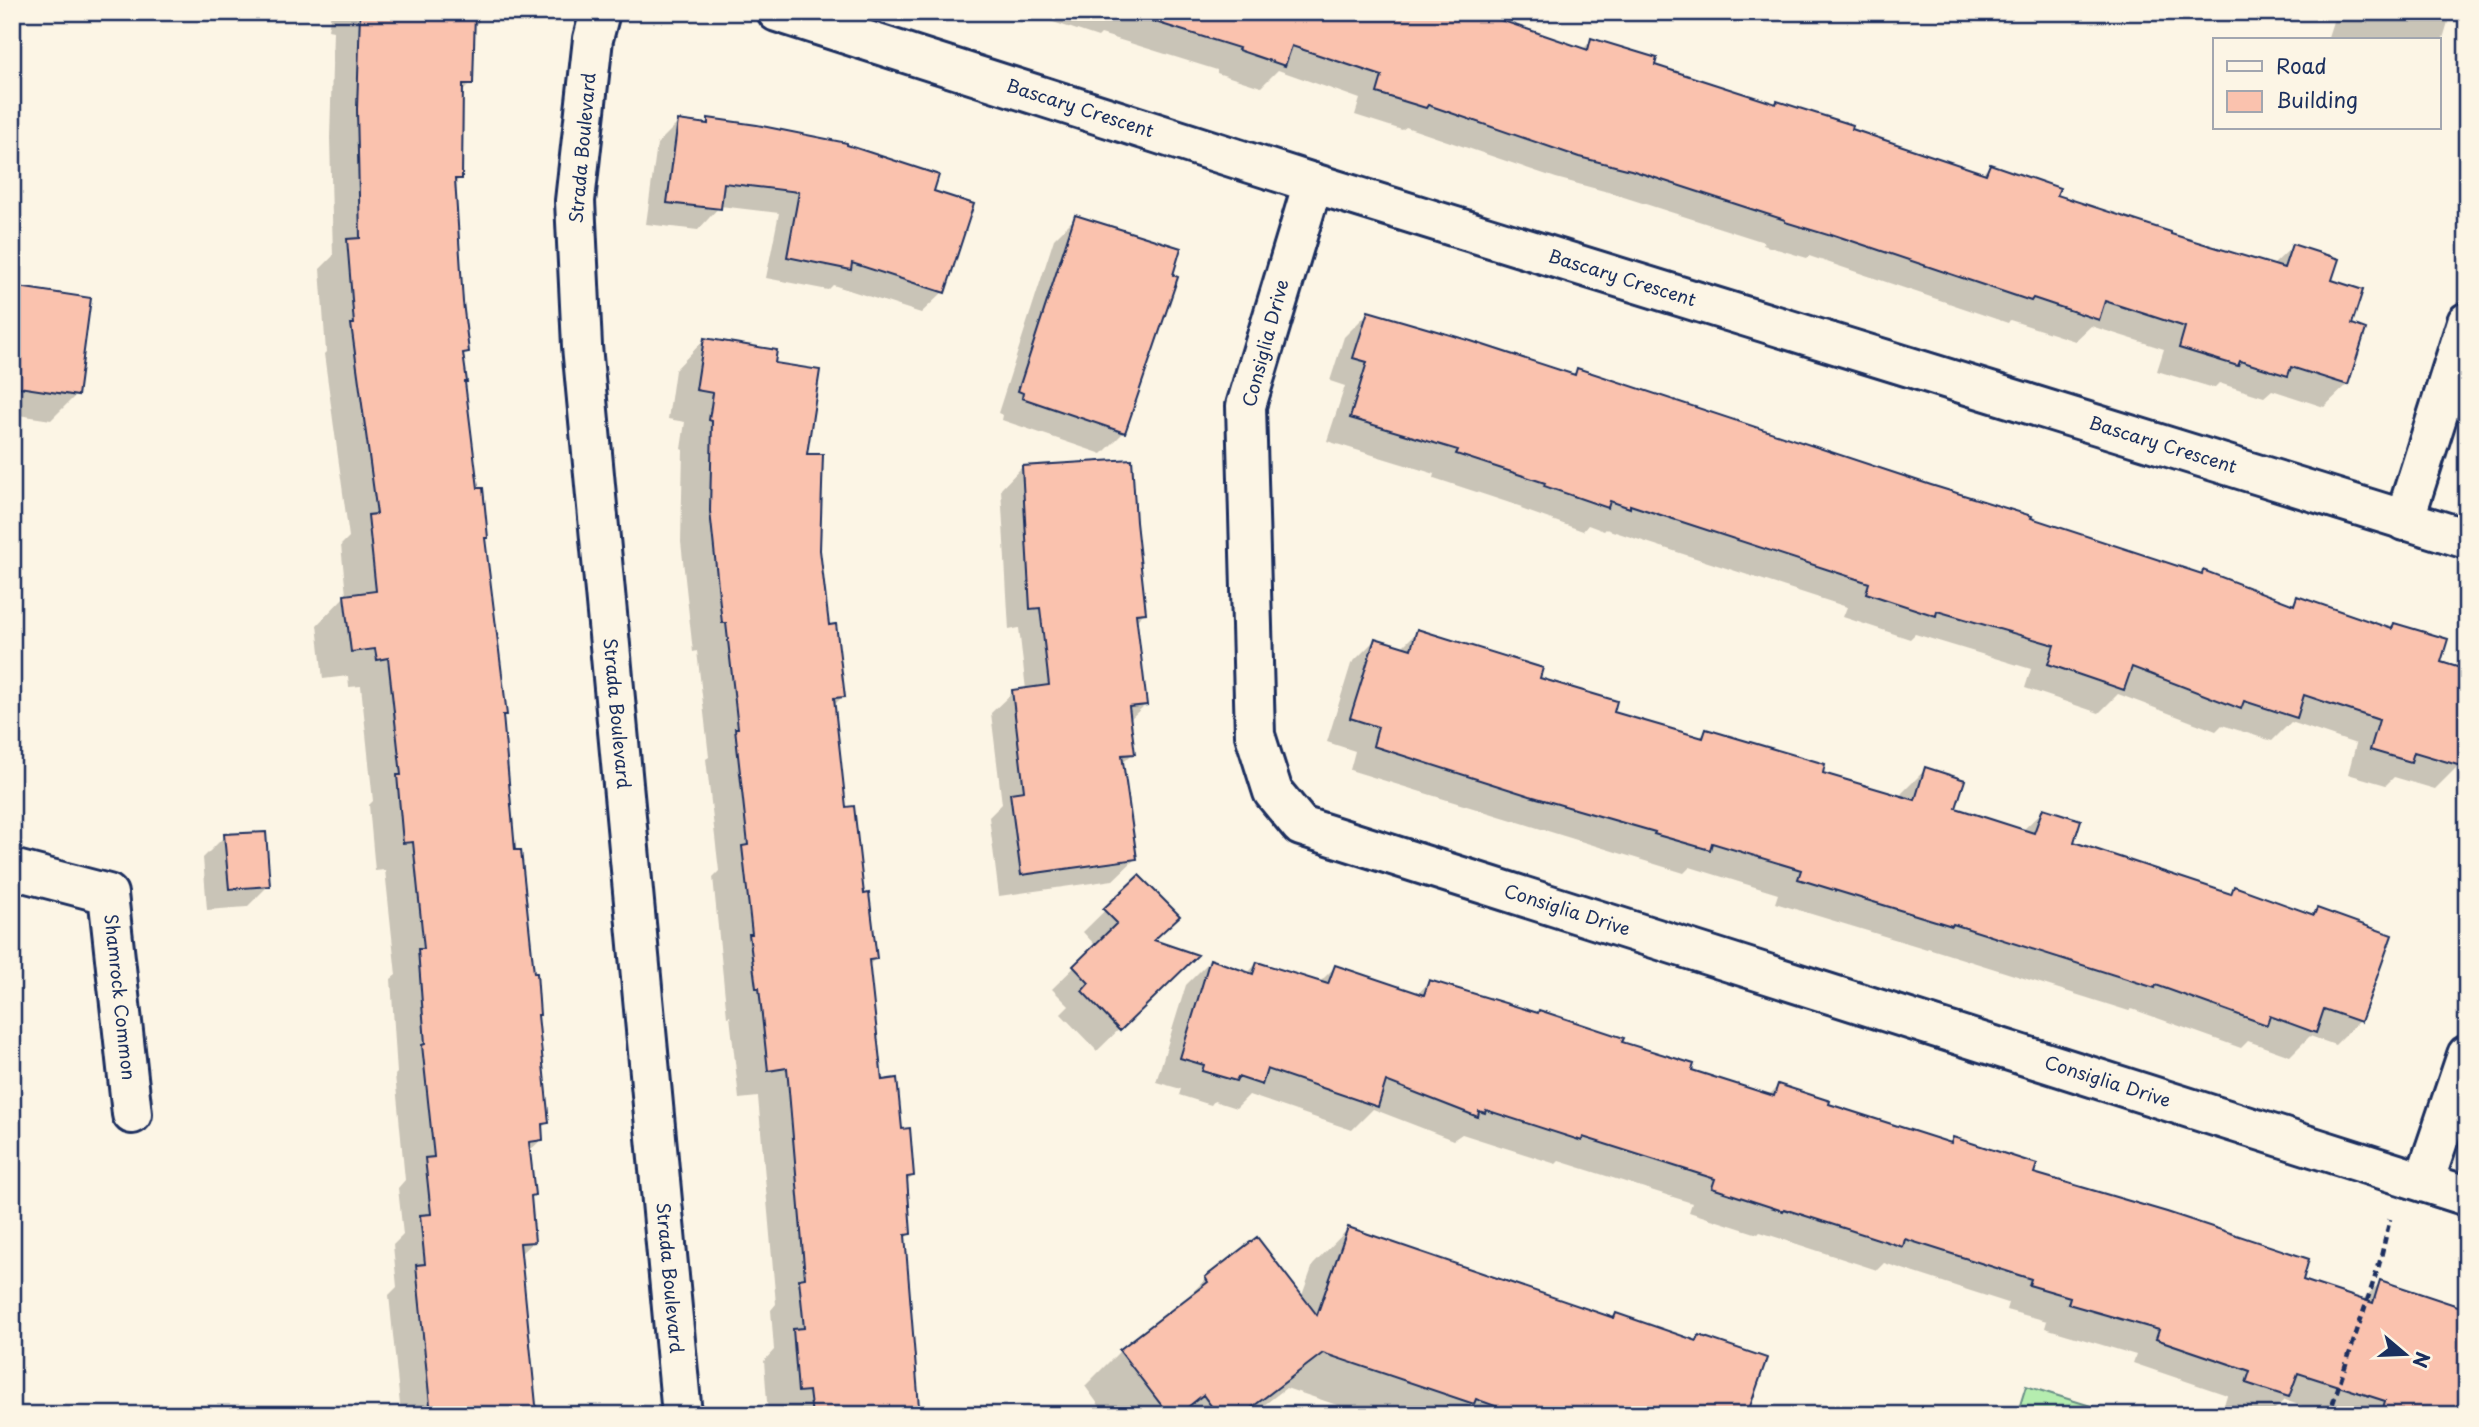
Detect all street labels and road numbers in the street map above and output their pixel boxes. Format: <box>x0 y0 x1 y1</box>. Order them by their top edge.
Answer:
street label: Strada Boulevard <box>561 71 602 224</box>
street label: Bascary Crescent <box>1003 71 1158 143</box>
street label: Bascary Crescent <box>1545 241 1700 312</box>
street label: Consiglia Drive <box>1235 276 1295 409</box>
street label: Bascary Crescent <box>2086 408 2241 479</box>
street label: Strada Boulevard <box>597 637 638 790</box>
street label: Consiglia Drive <box>1501 876 1634 942</box>
street label: Shamrock Common <box>98 913 143 1082</box>
street label: Consiglia Drive <box>2041 1048 2175 1113</box>
street label: Strada Boulevard <box>650 1201 691 1354</box>

